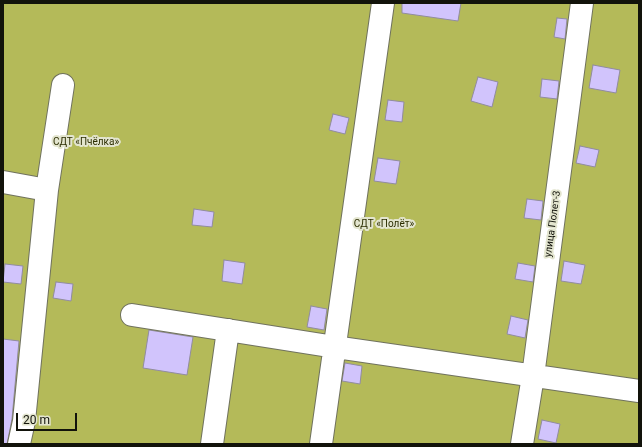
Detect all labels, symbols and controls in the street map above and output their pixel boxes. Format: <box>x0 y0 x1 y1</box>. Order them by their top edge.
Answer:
park label: СДТ «Пчёлка» <box>53 136 119 148</box>
street label: улица Полет-3 <box>542 190 564 258</box>
park label: СДТ «Полёт» <box>354 218 414 230</box>
scale bar <box>18 405 79 431</box>
text: 20 m <box>23 413 50 427</box>

